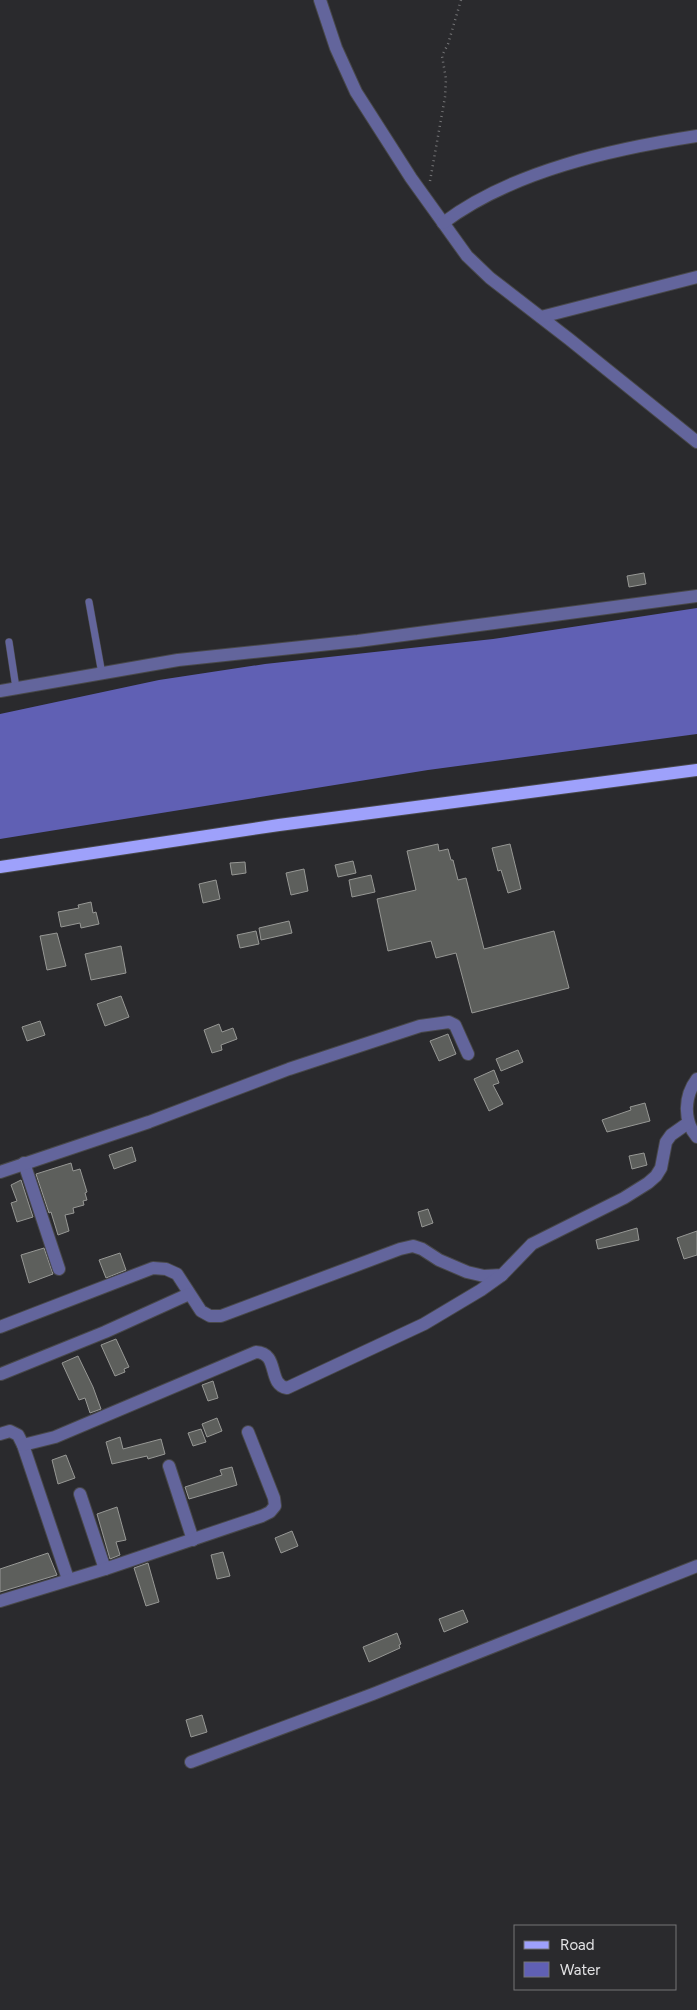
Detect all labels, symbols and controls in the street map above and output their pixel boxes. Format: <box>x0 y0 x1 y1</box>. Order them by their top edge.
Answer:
legend <box>514 1925 677 1990</box>
text: Road <box>560 1936 595 1954</box>
text: Water <box>560 1961 600 1979</box>

